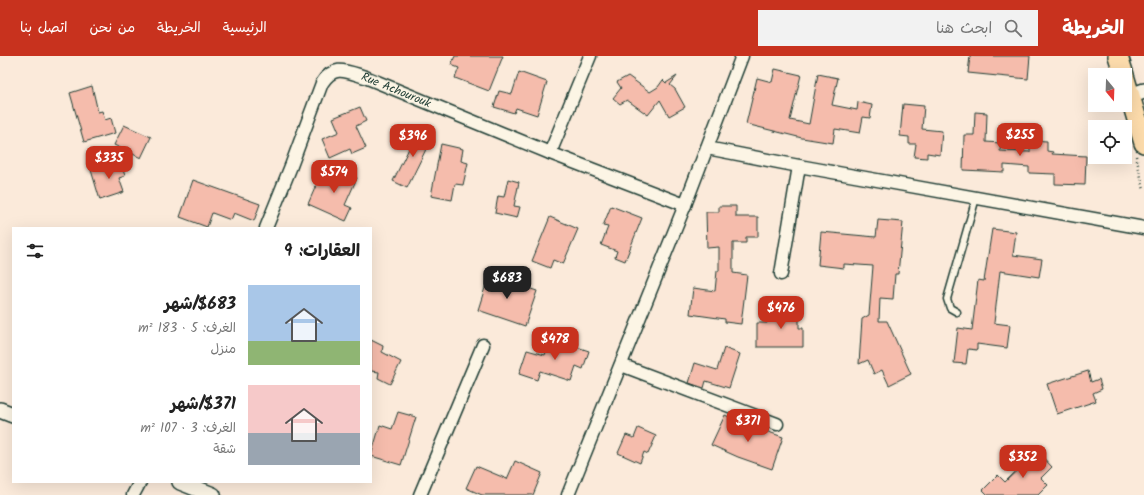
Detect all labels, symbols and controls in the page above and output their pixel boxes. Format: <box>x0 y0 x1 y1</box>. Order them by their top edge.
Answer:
search box <box>758 10 1038 46</box>
text: الخريطة <box>1062 14 1124 44</box>
text: اتصل بنا <box>20 17 68 39</box>
text: من نحن <box>90 17 135 39</box>
text: الخريطة <box>157 17 201 39</box>
text: الرئيسية <box>223 17 267 39</box>
text: ابحث هنا <box>936 17 992 41</box>
icon: search <box>1002 17 1024 39</box>
street label: Rue Achourouk <box>358 67 434 113</box>
north arrow <box>1088 68 1132 112</box>
map controls <box>1088 68 1132 164</box>
button: locate <box>1088 120 1132 164</box>
pin: $255 <box>996 123 1044 157</box>
pin: $396 <box>389 124 437 158</box>
text: $255 <box>1006 125 1034 146</box>
text: $396 <box>399 126 427 147</box>
pin: $335 <box>85 146 133 180</box>
text: $335 <box>95 148 123 169</box>
pin: $574 <box>310 160 358 194</box>
text: $574 <box>320 162 348 183</box>
text: العقارات: 9 <box>284 238 360 265</box>
icon: filters <box>24 240 46 262</box>
pin: $683 <box>483 266 531 300</box>
text: $683 <box>492 268 522 289</box>
text: $683/شهر <box>164 291 236 318</box>
pin: $476 <box>757 296 805 330</box>
text: $476 <box>767 298 795 319</box>
icon: home <box>280 301 328 349</box>
text: الغرف: 5 · 183 m² <box>138 318 236 339</box>
pin: $478 <box>531 327 579 361</box>
text: $478 <box>541 329 569 350</box>
text: منزل <box>210 339 236 360</box>
text: $371/شهر <box>170 391 236 418</box>
icon: home <box>280 401 328 449</box>
pin: $371 <box>724 409 772 443</box>
text: $371 <box>736 411 760 432</box>
text: الغرف: 3 · 107 m² <box>141 418 236 439</box>
text: شقة <box>213 439 236 460</box>
pin: $352 <box>999 445 1047 479</box>
text: $352 <box>1009 447 1037 468</box>

